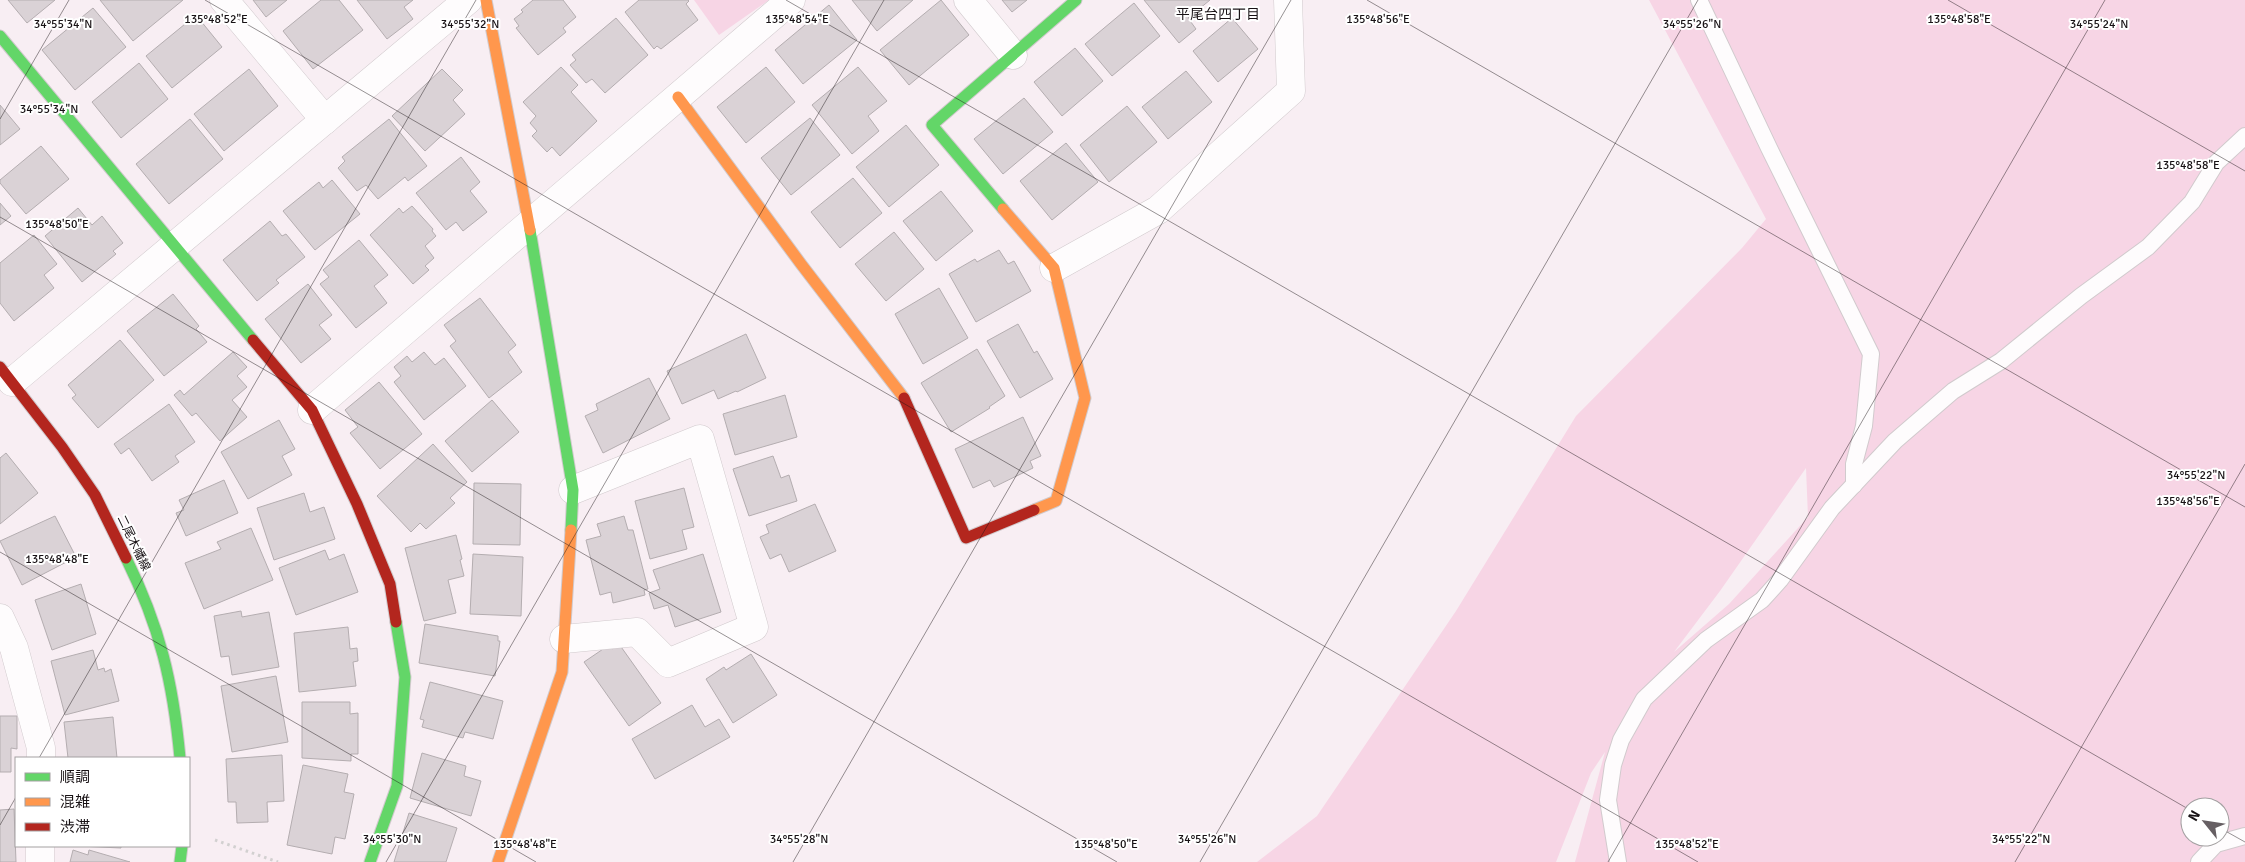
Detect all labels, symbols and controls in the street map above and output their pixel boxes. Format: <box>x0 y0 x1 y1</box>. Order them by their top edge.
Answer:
district label: 平尾台四丁目 <box>1176 6 1260 23</box>
text: 135°48'52"E <box>184 12 248 27</box>
text: 135°48'54"E <box>765 12 829 27</box>
text: 135°48'56"E <box>1346 12 1410 27</box>
text: 135°48'58"E <box>1927 12 1991 27</box>
text: 34°55'34"N <box>34 17 92 32</box>
text: 34°55'32"N <box>441 17 499 32</box>
text: 34°55'26"N <box>1663 17 1721 32</box>
text: 34°55'24"N <box>2070 17 2128 32</box>
text: 34°55'34"N <box>20 102 78 117</box>
text: 135°48'58"E <box>2156 158 2220 173</box>
text: 135°48'50"E <box>25 217 89 232</box>
text: 34°55'22"N <box>2167 468 2225 483</box>
text: 135°48'56"E <box>2156 494 2220 509</box>
street label: 二尾木幡線 <box>114 513 153 573</box>
text: 135°48'48"E <box>25 552 89 567</box>
legend <box>15 757 190 847</box>
text: 順調 <box>60 768 90 786</box>
text: 混雑 <box>60 793 90 811</box>
north arrow <box>2180 797 2230 847</box>
text: N <box>2184 807 2204 824</box>
text: 渋滞 <box>60 818 90 836</box>
text: 34°55'30"N <box>363 832 421 847</box>
text: 34°55'28"N <box>770 832 828 847</box>
text: 34°55'26"N <box>1178 832 1236 847</box>
text: 34°55'22"N <box>1992 832 2050 847</box>
text: 135°48'48"E <box>493 837 557 852</box>
text: 135°48'50"E <box>1074 837 1138 852</box>
text: 135°48'52"E <box>1655 837 1719 852</box>

